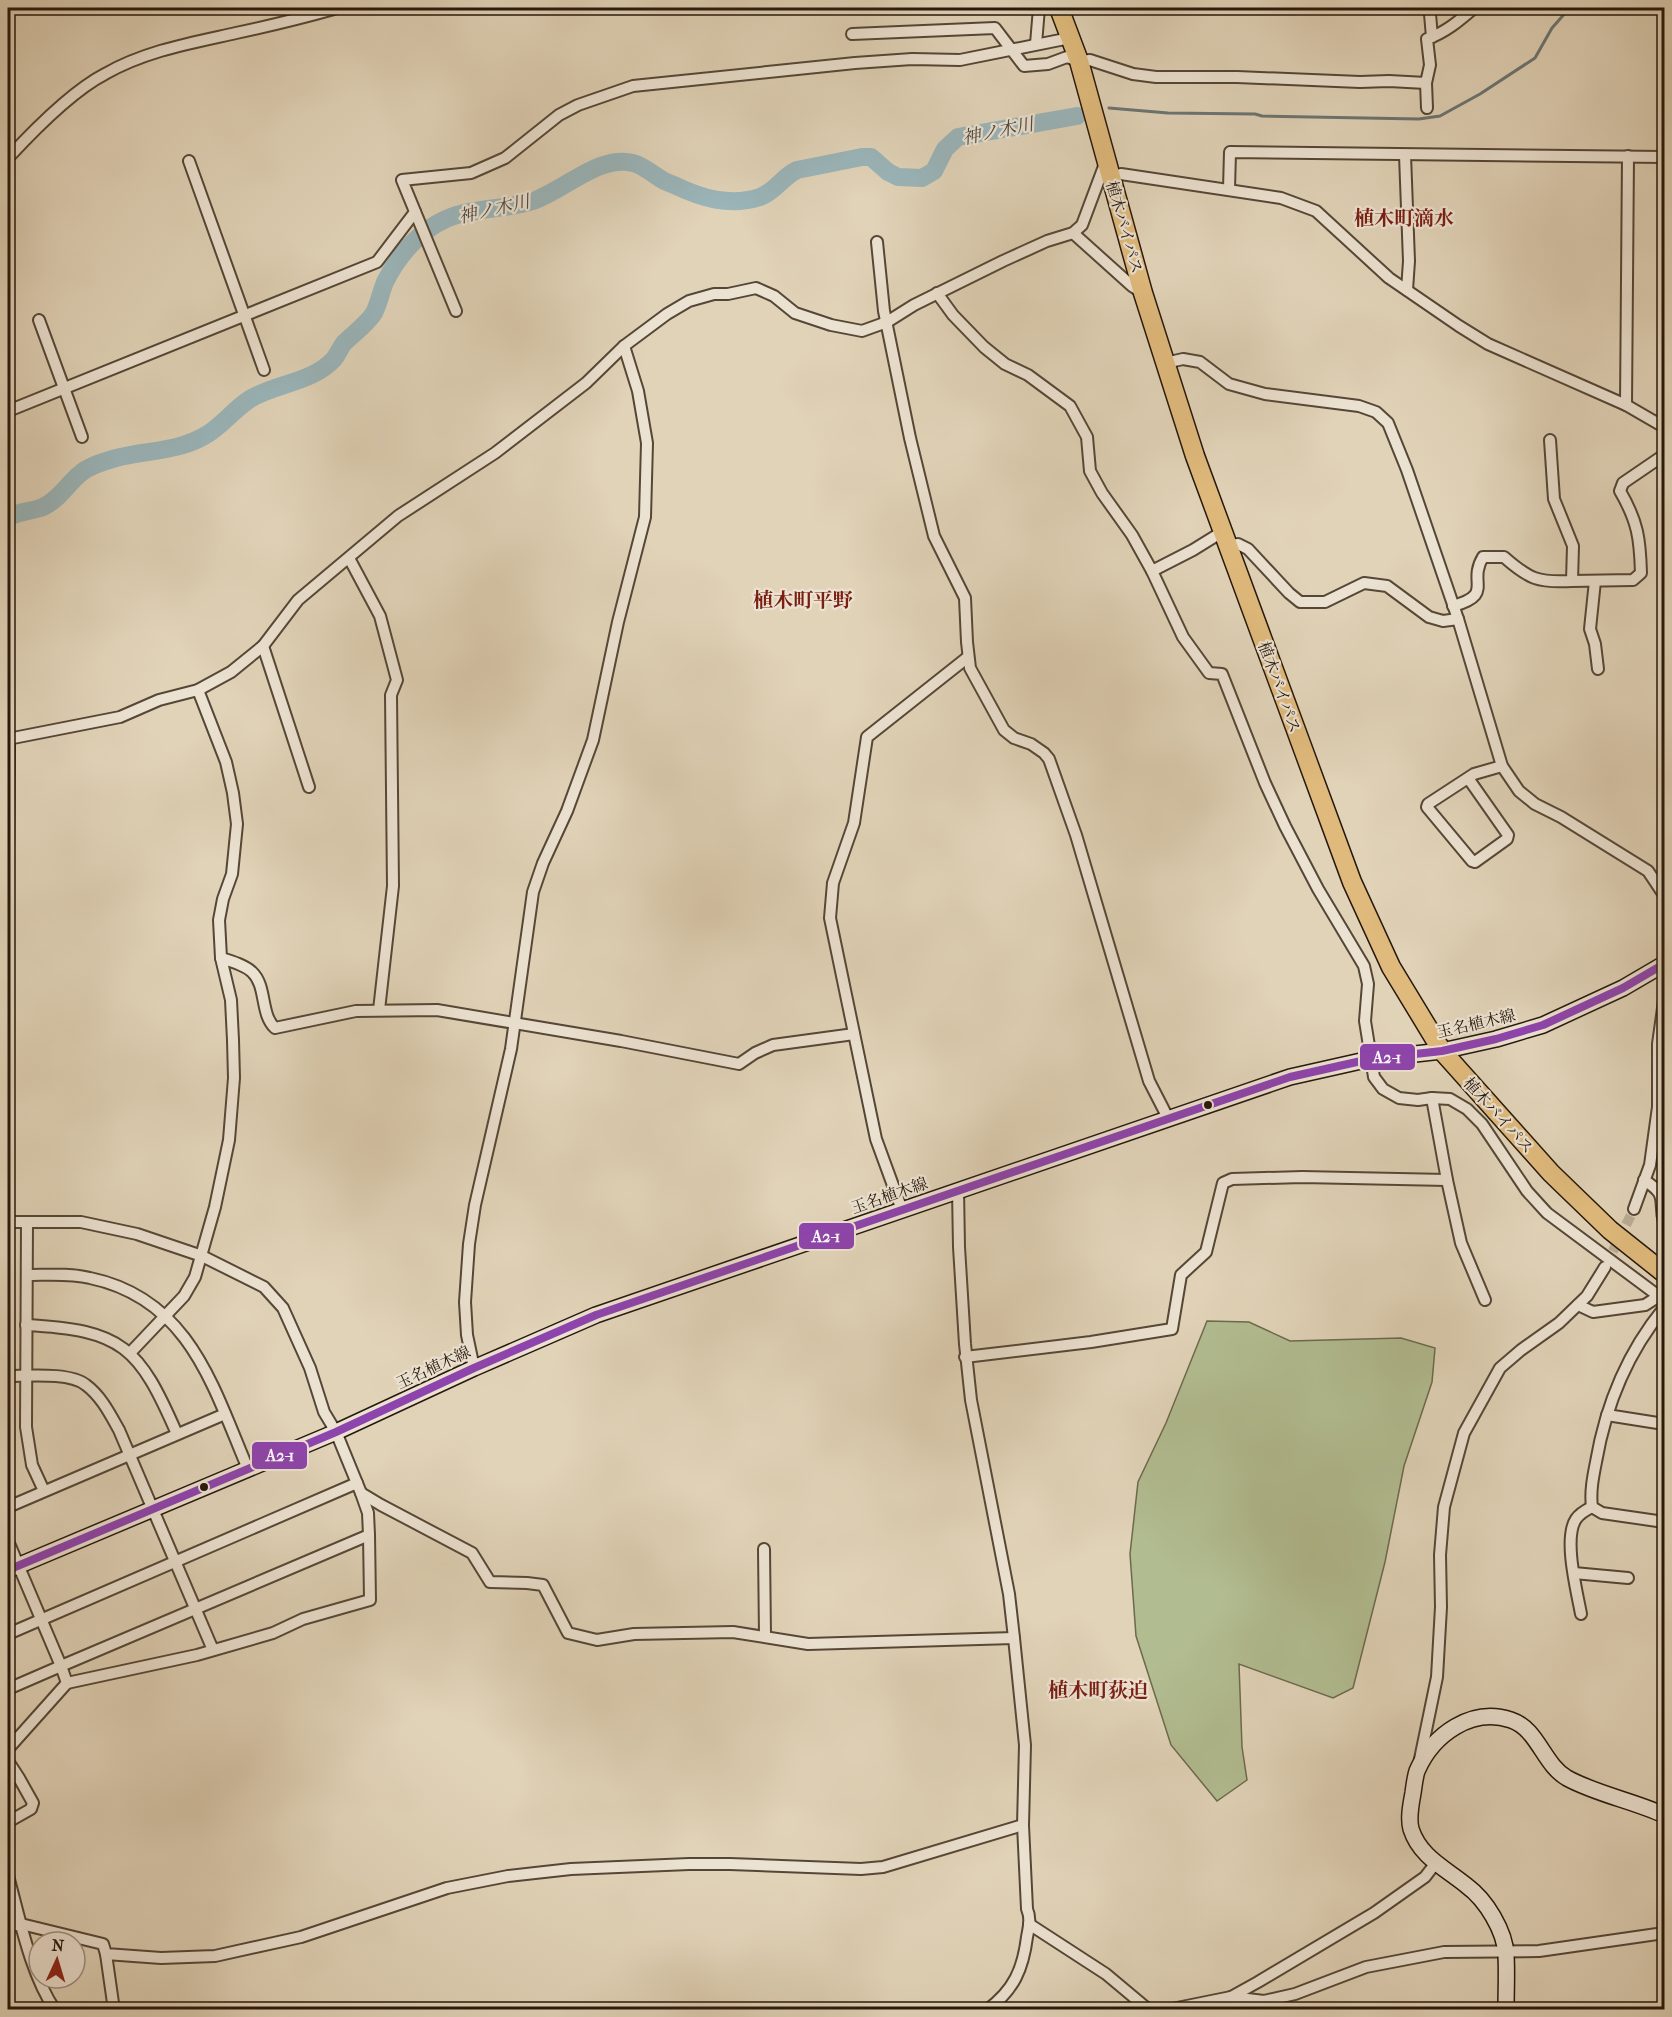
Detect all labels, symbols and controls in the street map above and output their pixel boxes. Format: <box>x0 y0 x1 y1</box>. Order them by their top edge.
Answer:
water label: 神ノ木川 <box>961 113 1037 149</box>
street label: 植木バイパス <box>1102 179 1147 276</box>
water label: 神ノ木川 <box>457 191 534 228</box>
district label: 植木町滴水 <box>1354 207 1454 230</box>
district label: 植木町平野 <box>753 589 853 612</box>
street label: 植木バイパス <box>1254 639 1305 735</box>
street label: 玉名植木線 <box>1435 1005 1517 1042</box>
line badge: A2-1 <box>1359 1043 1416 1071</box>
text: A2-1 <box>1372 1048 1402 1067</box>
street label: 植木バイパス <box>1460 1073 1538 1157</box>
unlabelled marker <box>1202 1099 1214 1111</box>
street label: 玉名植木線 <box>848 1173 930 1217</box>
line badge: A2-1 <box>798 1222 855 1250</box>
text: A2-1 <box>811 1227 841 1246</box>
street label: 玉名植木線 <box>393 1342 473 1393</box>
line badge: A2-1 <box>251 1441 308 1470</box>
text: A2-1 <box>265 1446 295 1465</box>
unlabelled marker <box>198 1481 210 1493</box>
district label: 植木町荻迫 <box>1048 1679 1148 1702</box>
north arrow <box>27 1930 87 1990</box>
text: N <box>51 1936 66 1955</box>

